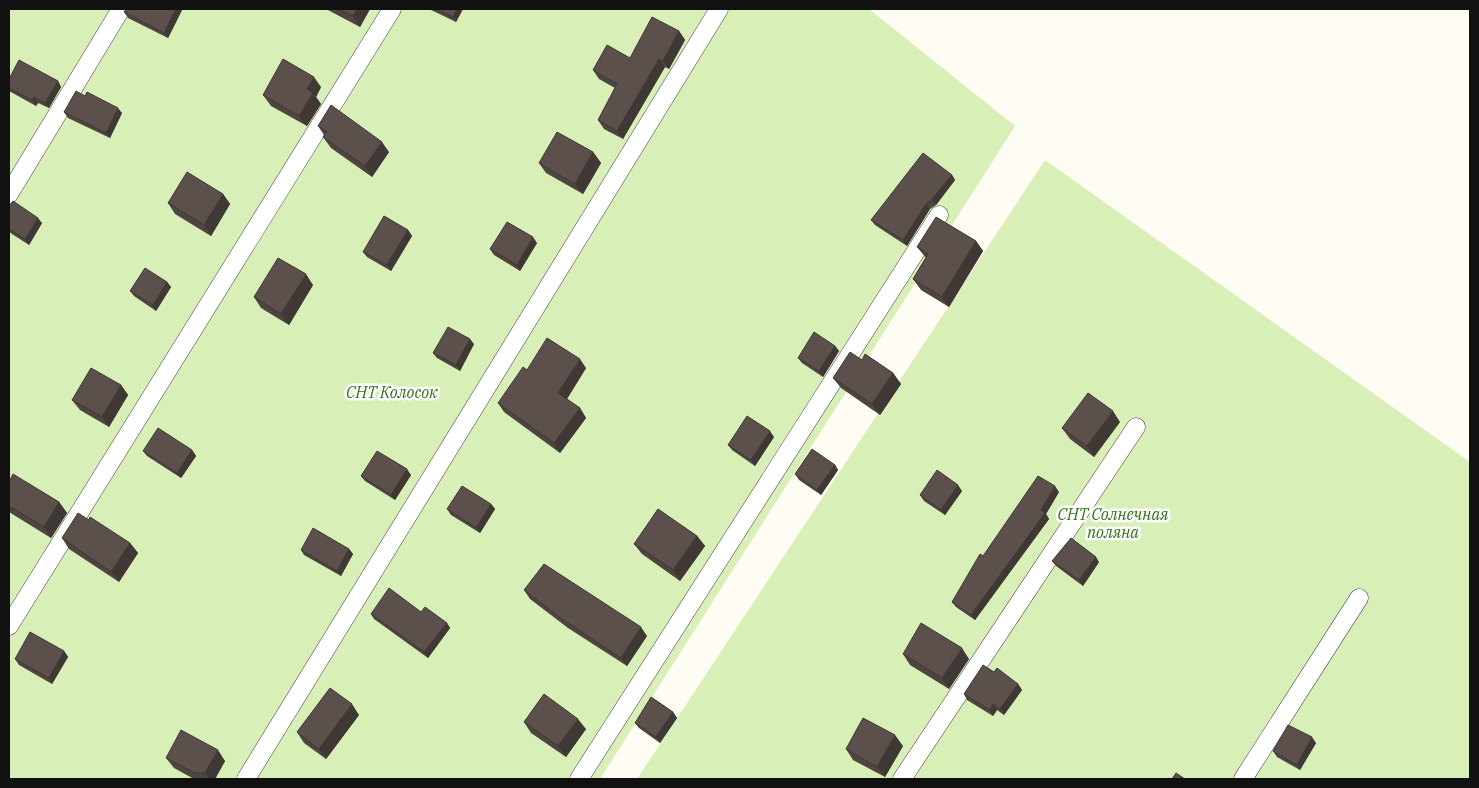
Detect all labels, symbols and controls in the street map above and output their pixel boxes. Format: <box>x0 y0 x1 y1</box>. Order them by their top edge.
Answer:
park label: СНТ Колосок <box>346 382 438 402</box>
park label: СНТ Солнечная поляна <box>1057 504 1169 542</box>

